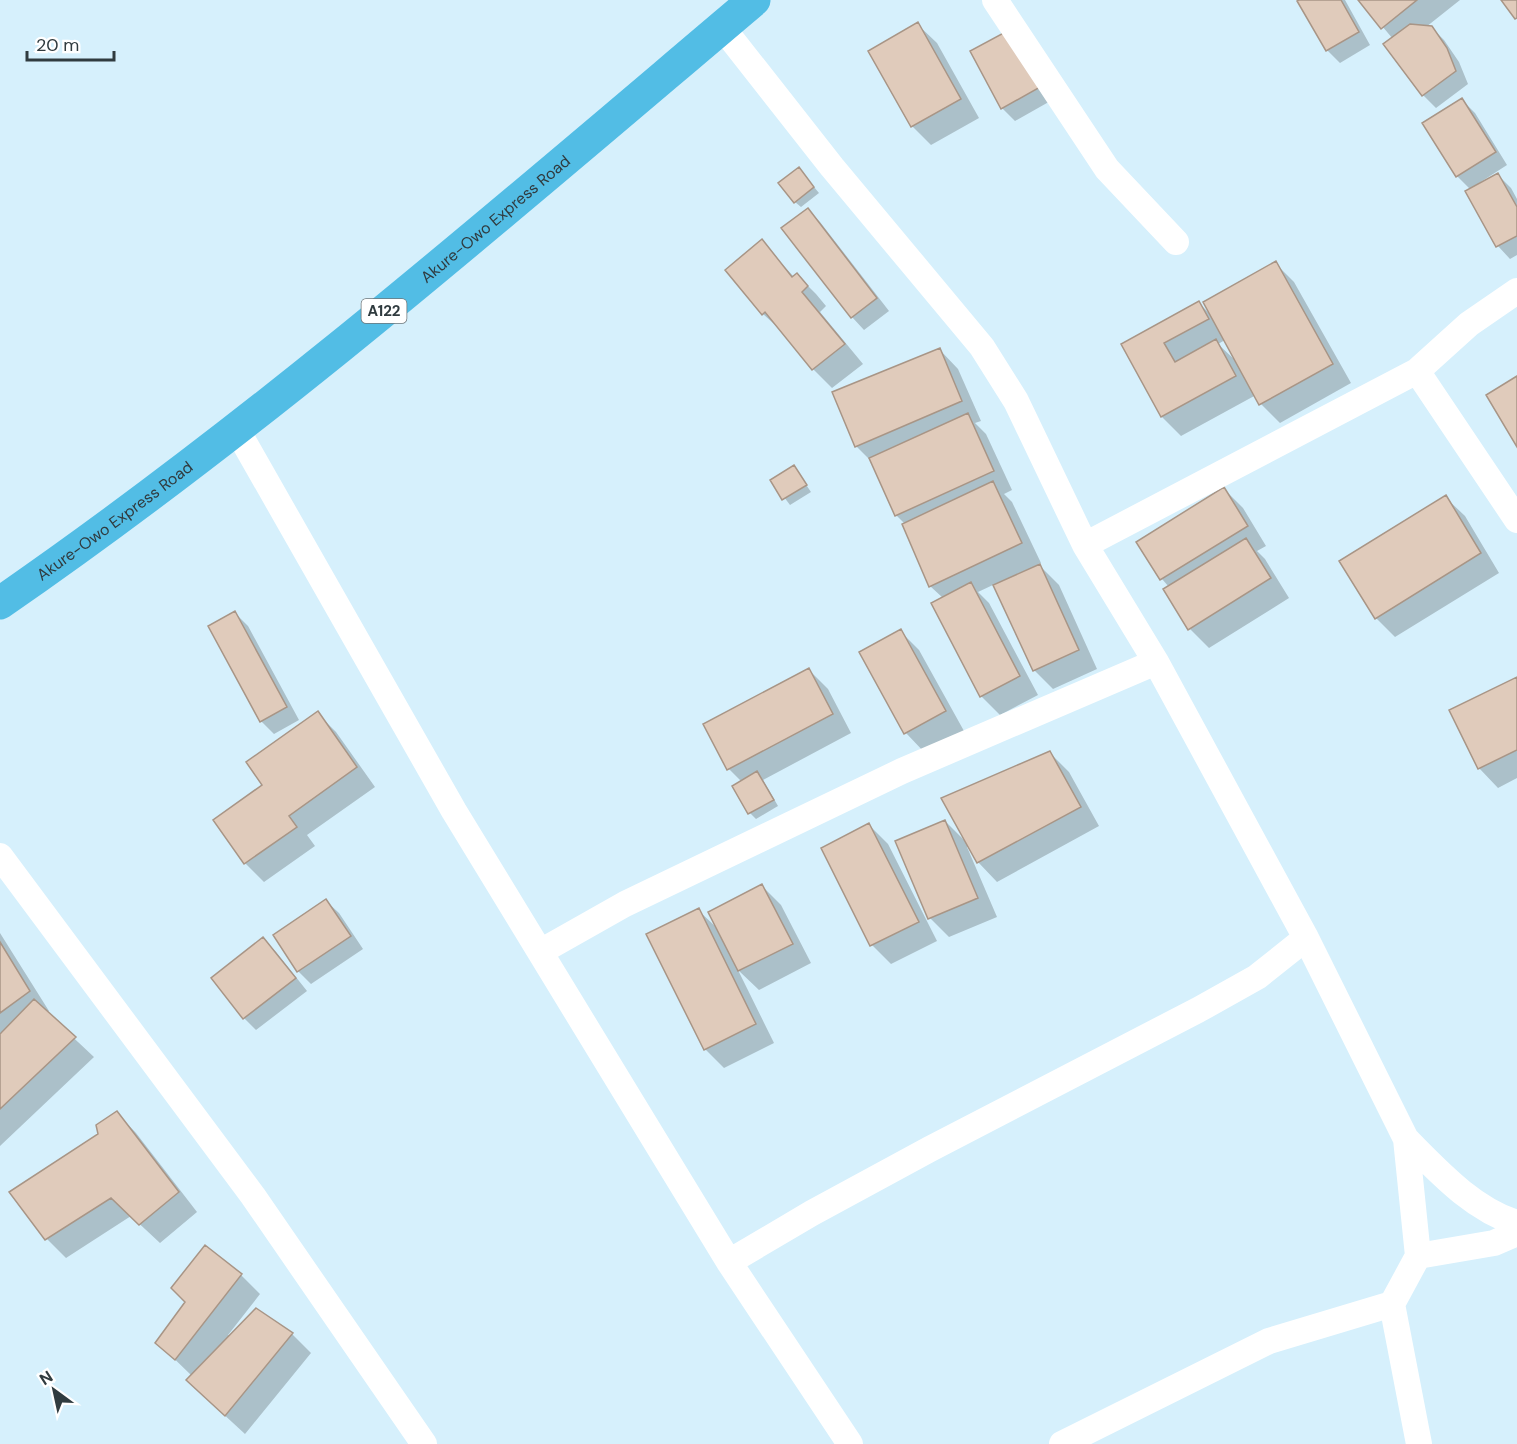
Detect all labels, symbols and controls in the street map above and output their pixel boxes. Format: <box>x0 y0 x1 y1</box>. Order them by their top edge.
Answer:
scale bar <box>27 24 114 62</box>
text: 20 m <box>36 33 79 57</box>
street label: Akure-Owo Express Road <box>416 150 575 288</box>
road number: A122 <box>362 299 406 323</box>
street label: Akure-Owo Express Road <box>32 457 197 585</box>
north arrow <box>24 1360 84 1420</box>
text: N <box>35 1366 57 1390</box>

